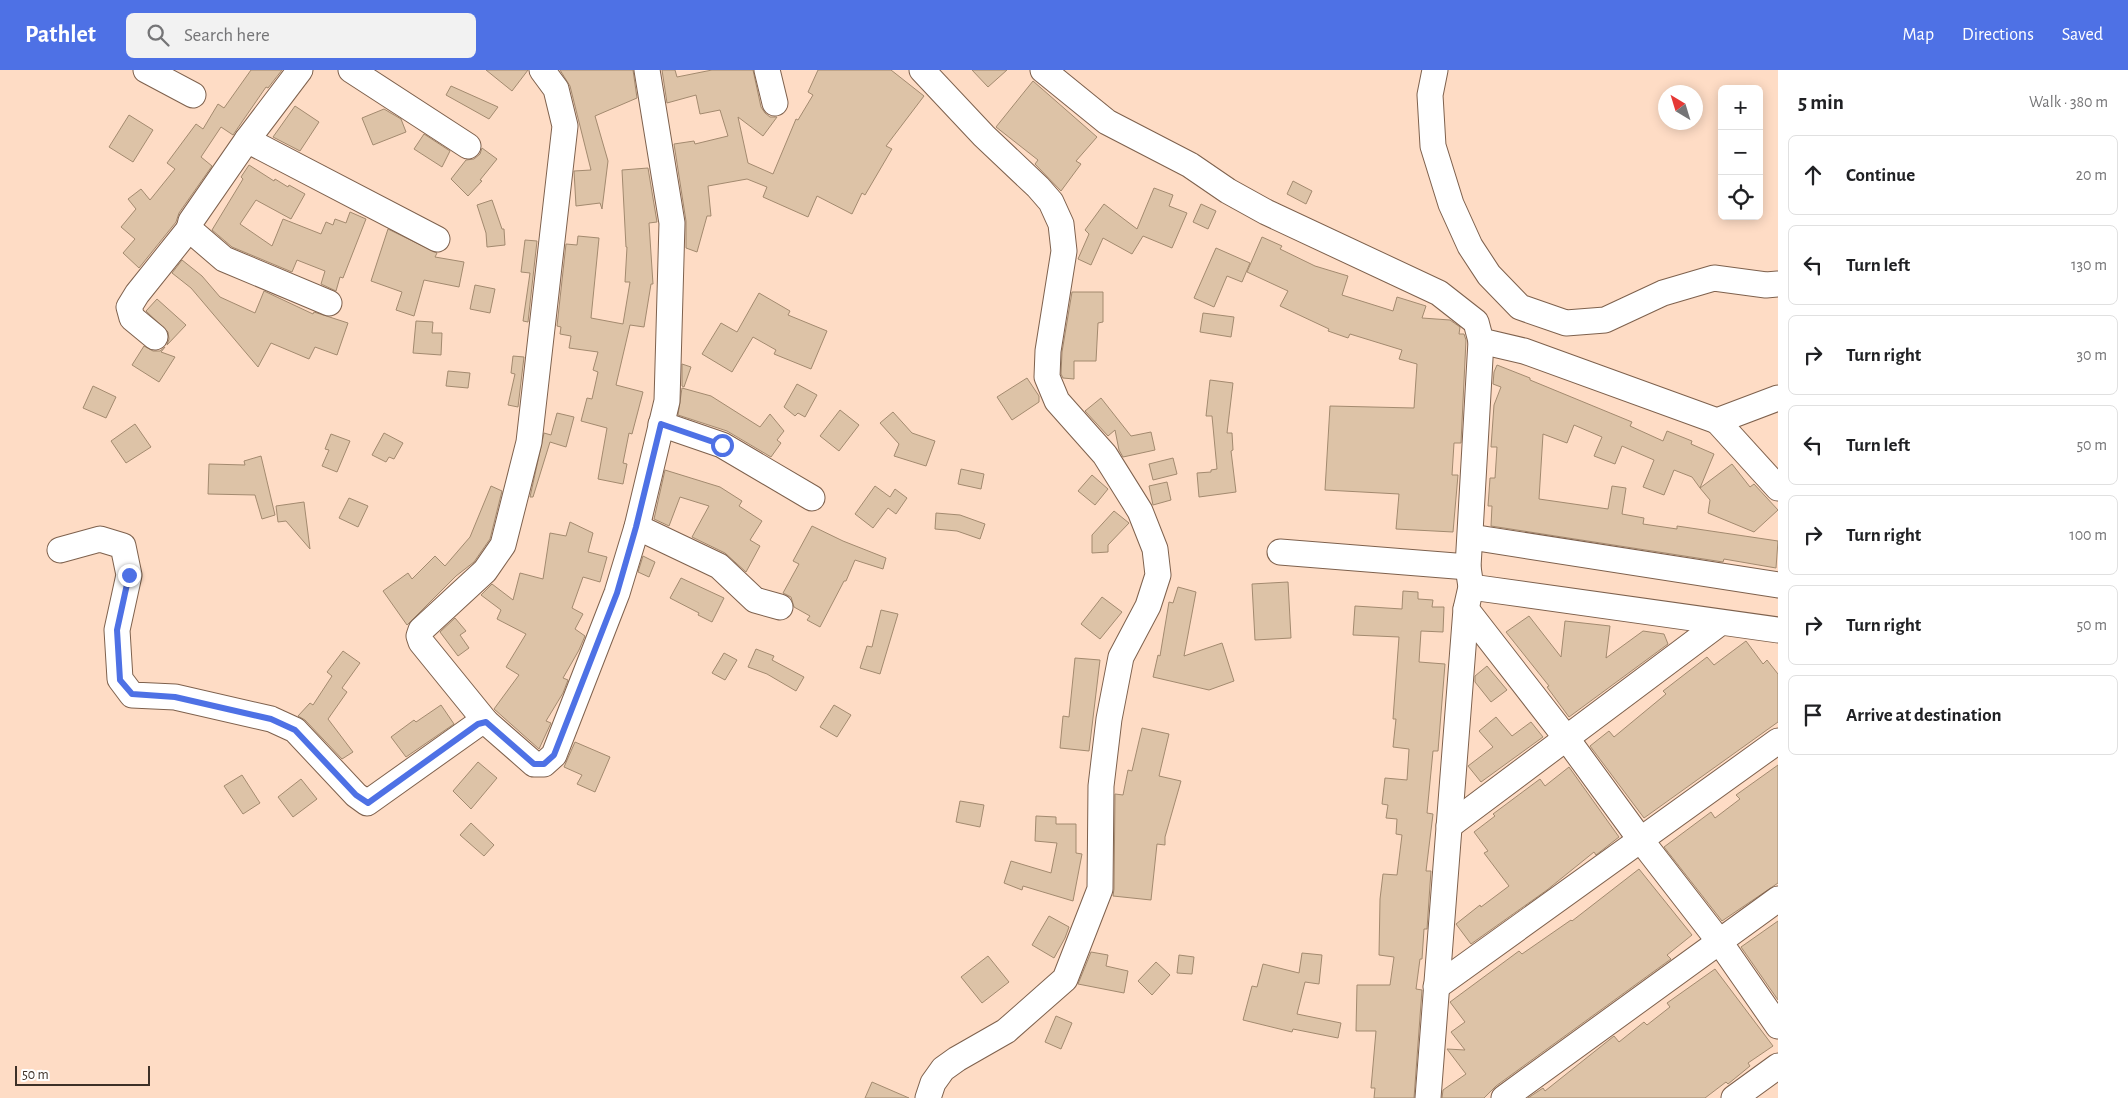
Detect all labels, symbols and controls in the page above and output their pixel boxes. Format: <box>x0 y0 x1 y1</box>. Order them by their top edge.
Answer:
search box <box>126 13 476 58</box>
icon: search <box>144 21 172 49</box>
text: Pathlet <box>25 23 96 47</box>
text: Search here <box>184 26 270 45</box>
text: Map <box>1903 26 1934 44</box>
text: Directions <box>1962 26 2034 44</box>
text: Saved <box>2062 26 2103 44</box>
north arrow <box>1658 85 1703 130</box>
map controls <box>1718 85 1763 220</box>
button: + <box>1718 85 1763 130</box>
text: 5 min <box>1798 92 1844 113</box>
text: Walk · 380 m <box>2029 94 2108 110</box>
button: − <box>1718 130 1763 175</box>
icon: ahead <box>1799 161 1827 189</box>
text: Continue <box>1846 166 1915 185</box>
text: 20 m <box>2076 167 2107 183</box>
button: locate <box>1718 175 1763 220</box>
icon: left <box>1799 251 1827 279</box>
text: Turn left <box>1846 256 1910 275</box>
text: 130 m <box>2071 257 2107 273</box>
icon: right <box>1799 341 1827 369</box>
text: Turn right <box>1846 346 1921 365</box>
text: 30 m <box>2077 347 2107 363</box>
icon: left <box>1799 431 1827 459</box>
route start <box>711 434 734 457</box>
text: Turn left <box>1846 436 1910 455</box>
text: 50 m <box>2076 437 2107 453</box>
icon: right <box>1799 521 1827 549</box>
text: Turn right <box>1846 526 1921 545</box>
text: 100 m <box>2069 527 2107 543</box>
route end <box>118 564 141 587</box>
icon: right <box>1799 611 1827 639</box>
text: Turn right <box>1846 616 1921 635</box>
text: 50 m <box>2076 617 2107 633</box>
icon: arrive <box>1799 701 1827 729</box>
text: Arrive at destination <box>1846 706 2002 725</box>
scale bar <box>15 1063 150 1086</box>
text: 50 m <box>22 1068 49 1082</box>

